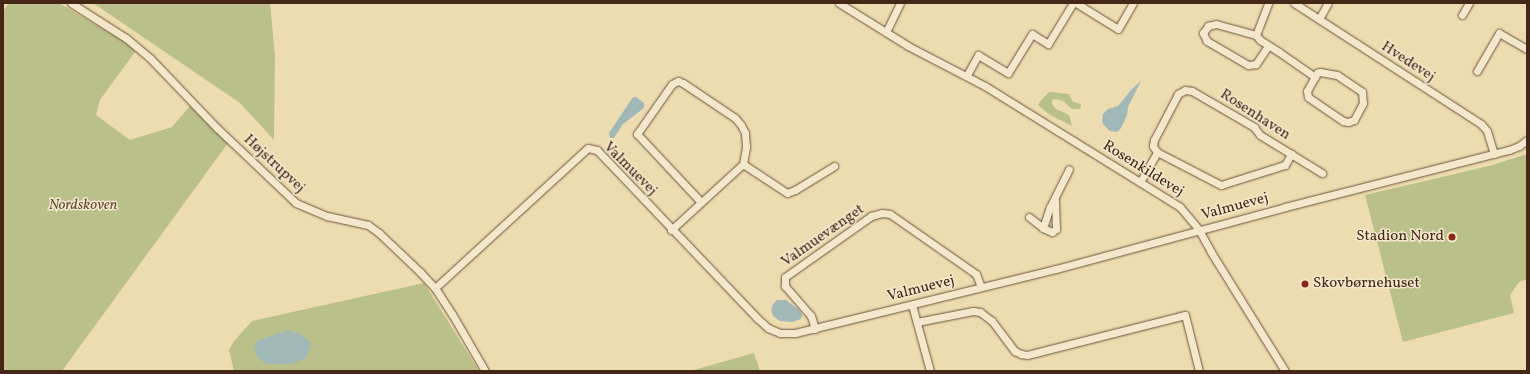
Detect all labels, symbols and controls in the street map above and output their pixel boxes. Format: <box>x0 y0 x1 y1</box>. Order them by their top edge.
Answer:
street label: Hvedevej <box>1378 38 1438 86</box>
street label: Rosenhaven <box>1216 86 1294 144</box>
street label: Højstrupvej <box>240 131 308 197</box>
street label: Rosenkildevej <box>1099 137 1187 201</box>
street label: Valmuevej <box>599 138 661 200</box>
street label: Valmuevej <box>1199 189 1271 225</box>
park label: Nordskoven <box>49 197 117 215</box>
street label: Valmuevænget <box>778 201 868 271</box>
place label: Stadion Nord <box>1356 228 1444 246</box>
marker: Stadion Nord <box>1447 232 1457 242</box>
street label: Valmuevej <box>885 272 957 306</box>
place label: Skovbørnehuset <box>1313 275 1420 293</box>
marker: Skovbørnehuset <box>1300 279 1310 289</box>

